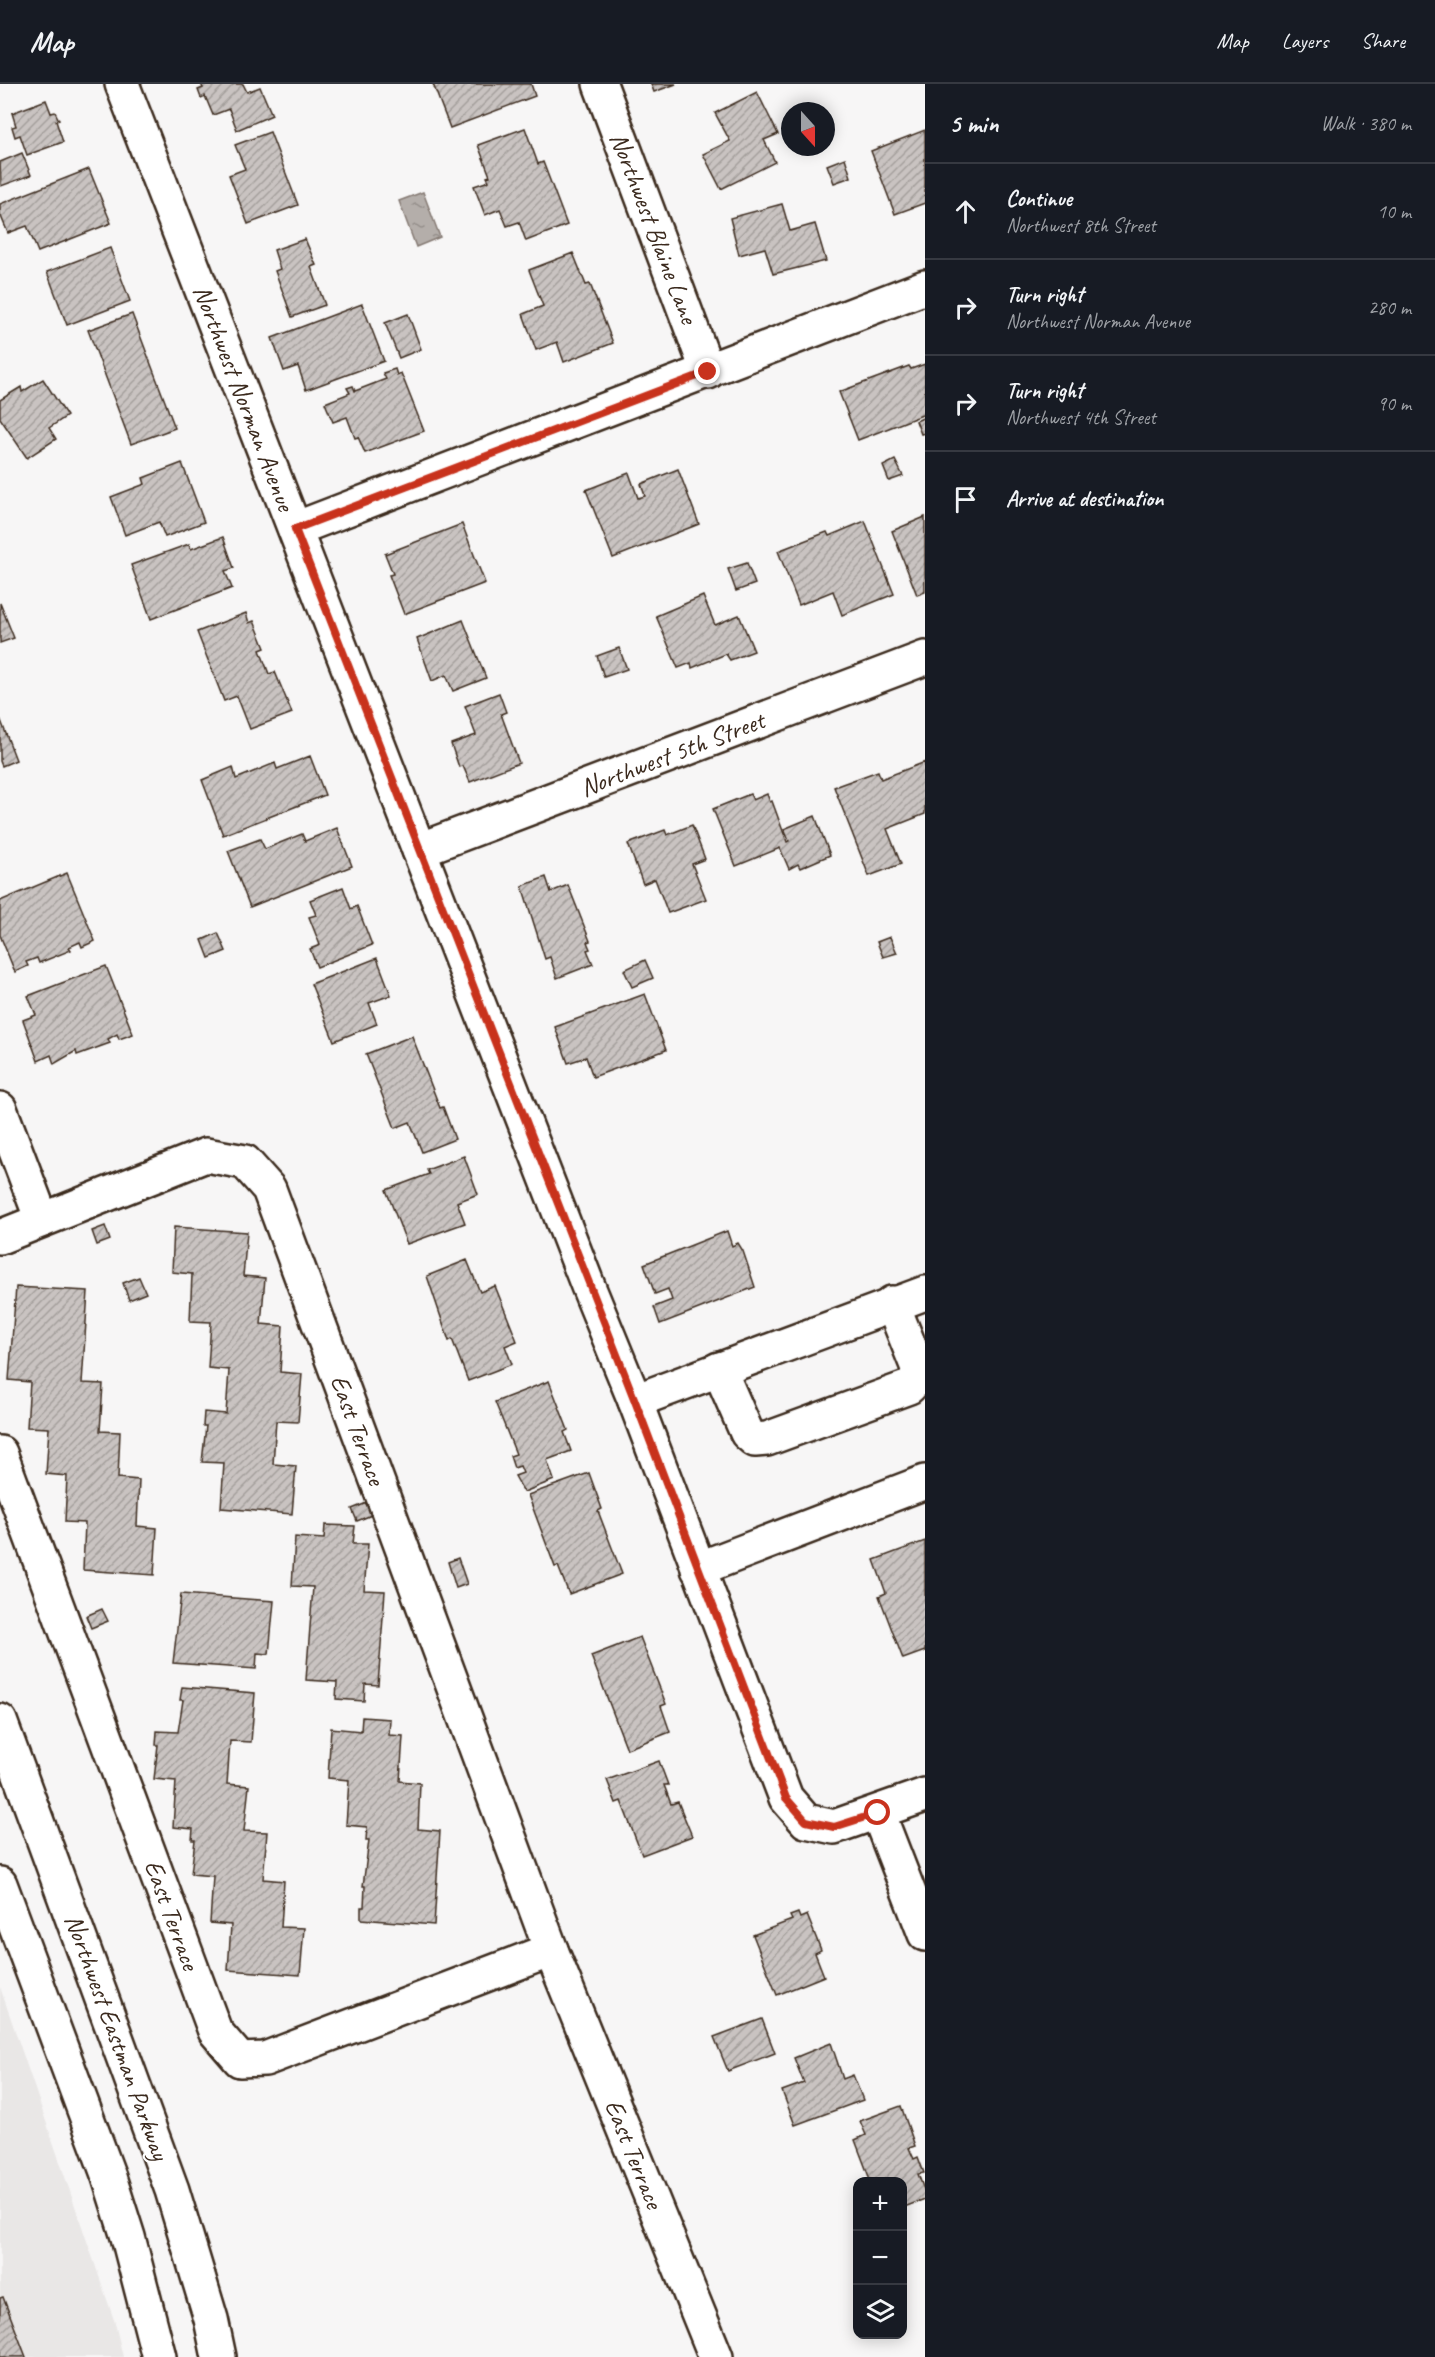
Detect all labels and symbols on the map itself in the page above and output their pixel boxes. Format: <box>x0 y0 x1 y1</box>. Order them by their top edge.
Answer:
north arrow <box>781 102 835 156</box>
street label: Northwest Blaine Lane <box>602 128 707 331</box>
street label: Northwest Norman Avenue <box>186 280 303 518</box>
route end <box>694 358 720 384</box>
street label: Northwest 5th Street <box>575 703 771 804</box>
street label: East Terrace <box>323 1370 394 1492</box>
route start <box>864 1799 890 1825</box>
street label: East Terrace <box>137 1855 208 1977</box>
street label: Northwest Eastman Parkway <box>57 1910 178 2166</box>
street label: East Terrace <box>597 2095 672 2216</box>

